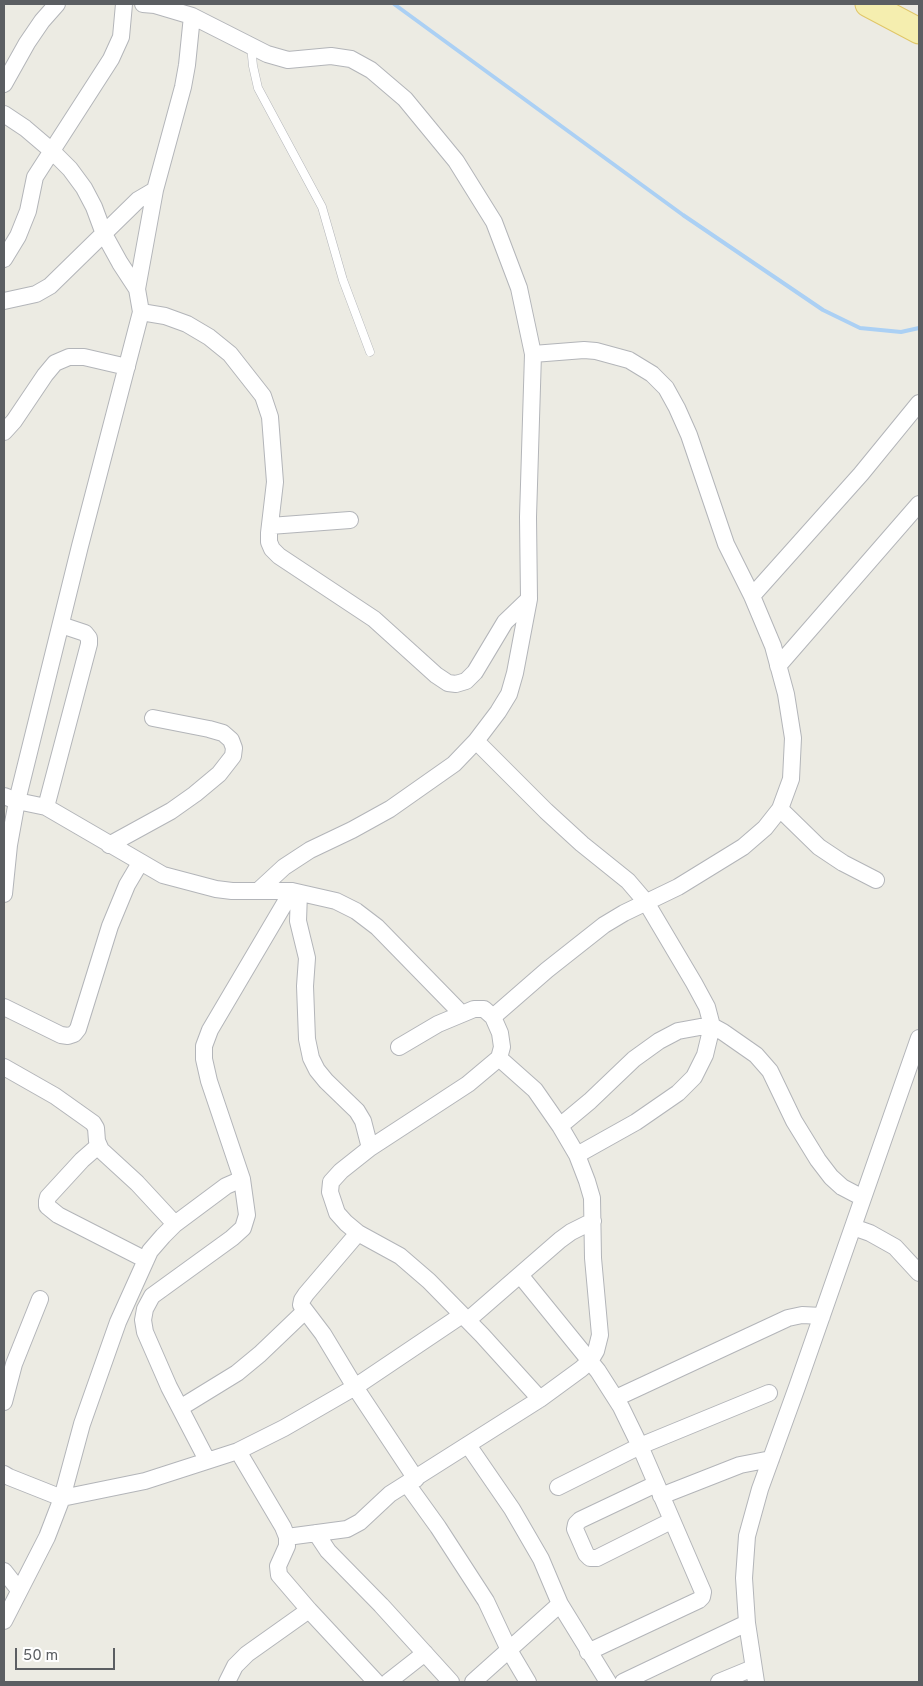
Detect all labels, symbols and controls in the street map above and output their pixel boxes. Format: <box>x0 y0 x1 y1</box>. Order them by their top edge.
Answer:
scale bar <box>18 1638 118 1670</box>
text: 50 m <box>23 1647 58 1666</box>

